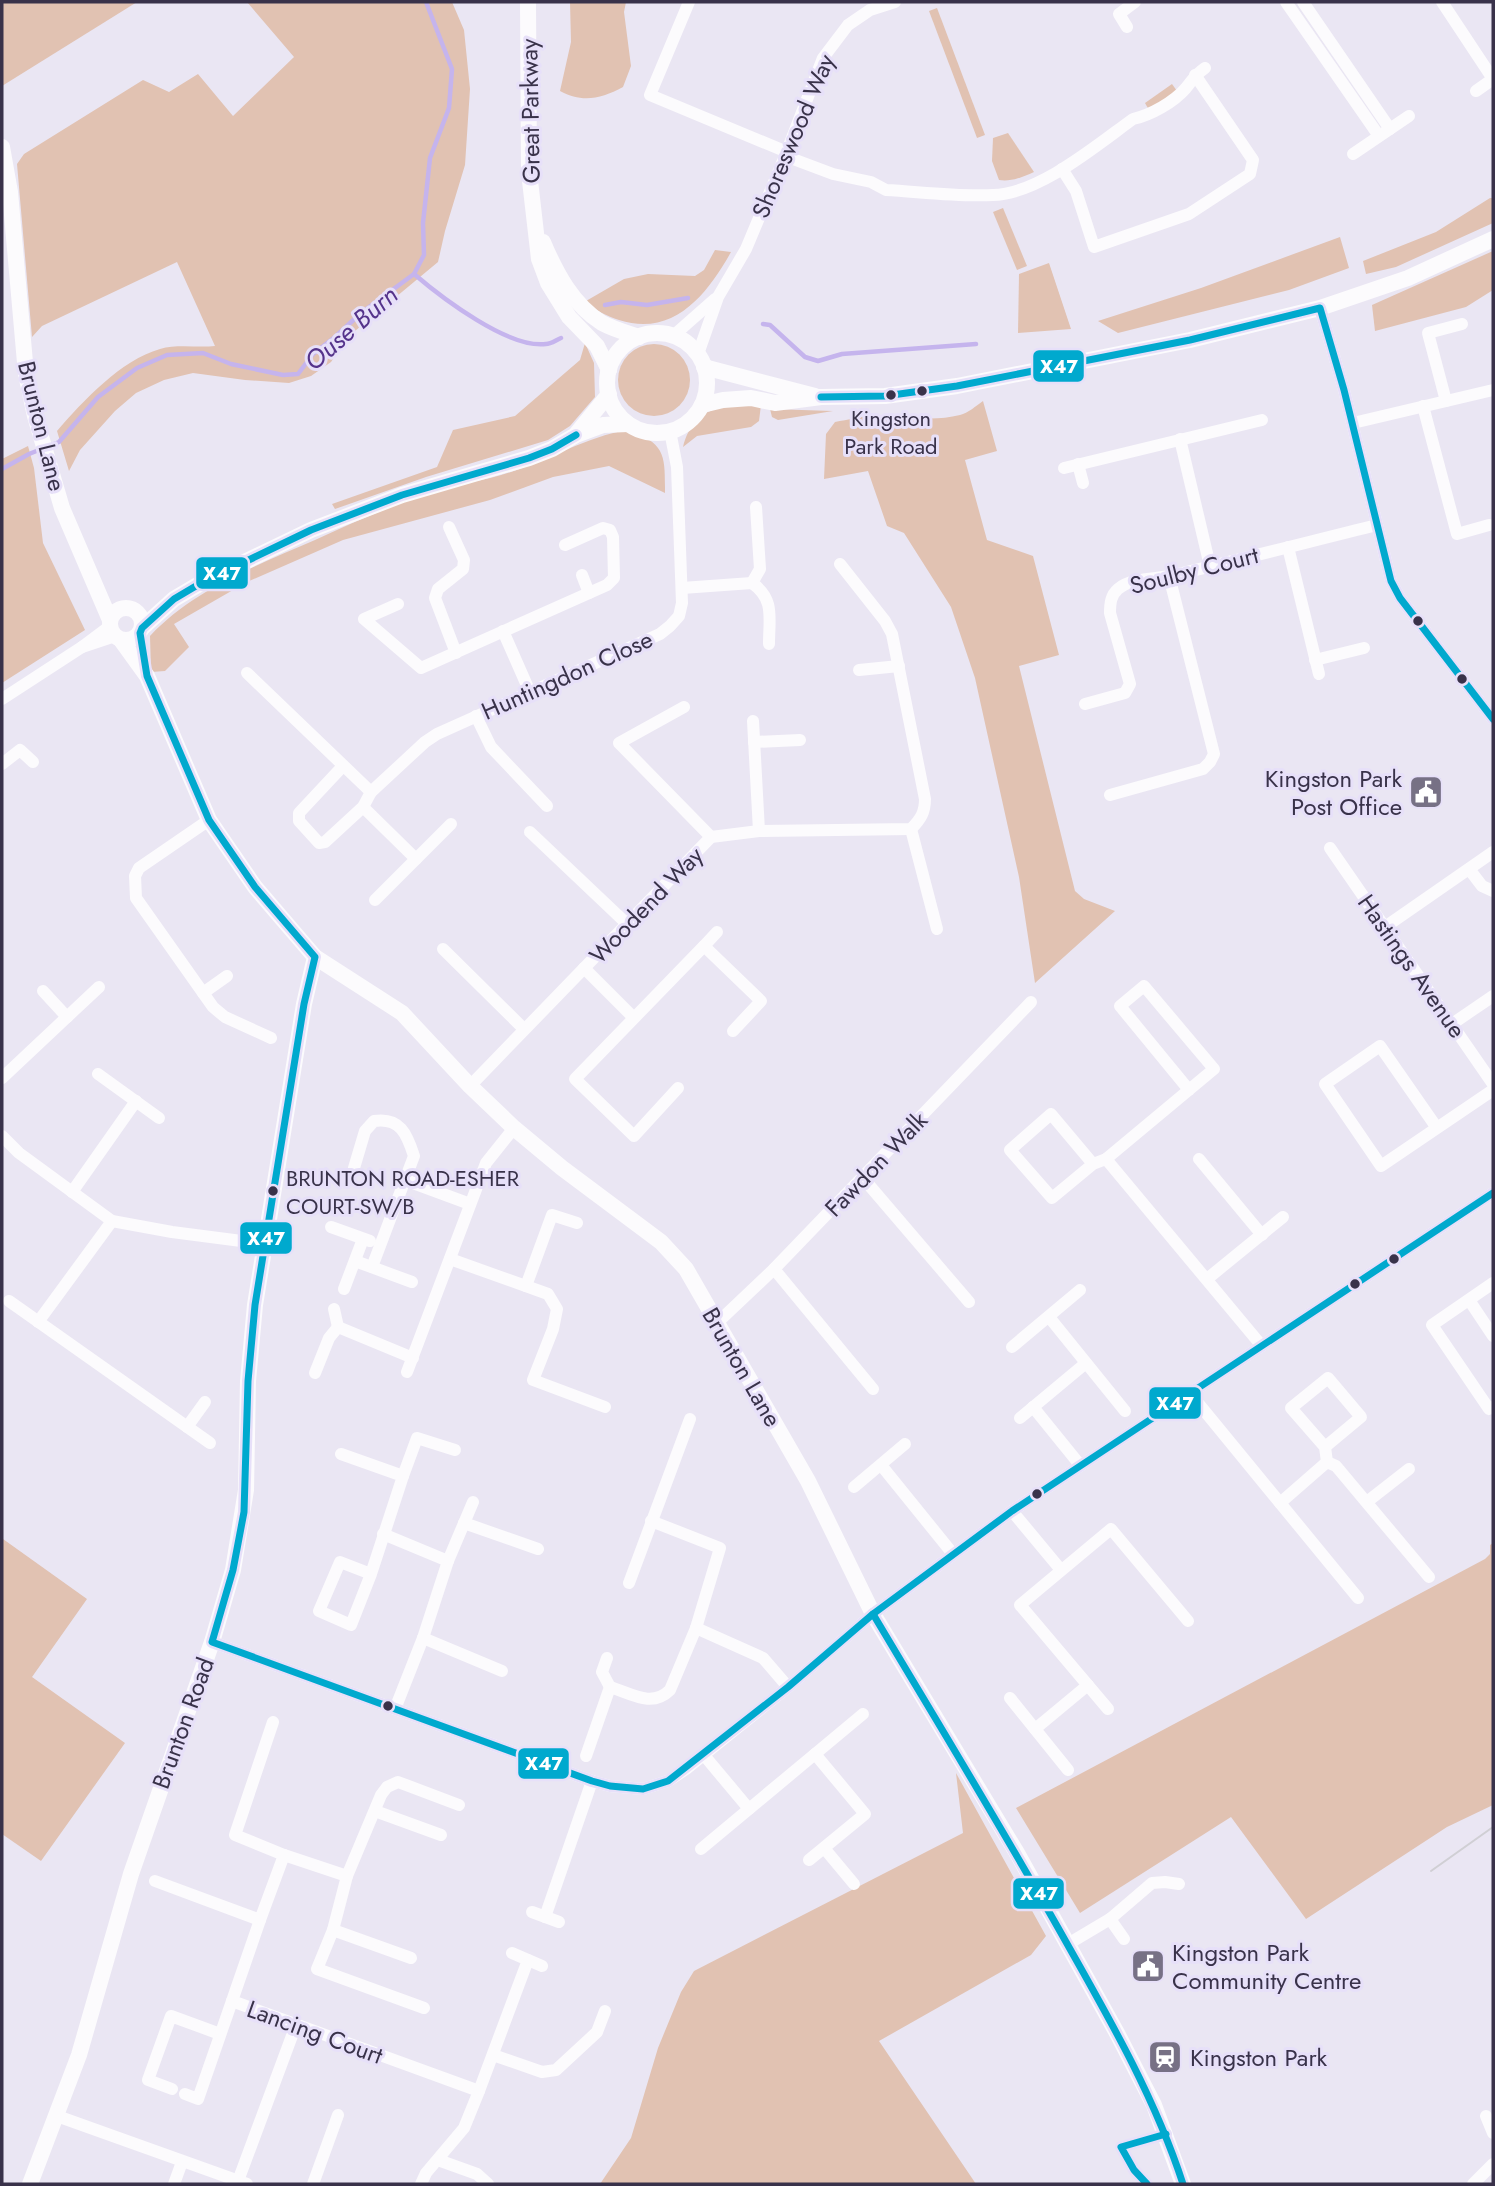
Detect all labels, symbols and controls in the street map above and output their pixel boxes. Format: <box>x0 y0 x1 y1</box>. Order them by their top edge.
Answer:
street label: Great Parkway <box>511 38 549 184</box>
street label: Shoreswood Way <box>743 48 843 223</box>
water label: Ouse Burn <box>296 276 406 380</box>
line badge: X47 <box>1032 349 1085 383</box>
text: X47 <box>1040 353 1078 380</box>
street label: Brunton Lane <box>9 357 75 495</box>
unlabelled marker <box>915 384 929 398</box>
marker: Kingston Park Road <box>884 388 898 402</box>
place label: Kingston Park Road <box>844 402 938 462</box>
street label: Soulby Court <box>1126 537 1262 603</box>
line badge: X47 <box>195 556 249 590</box>
text: X47 <box>203 560 241 587</box>
unlabelled marker <box>1411 614 1425 628</box>
street label: Huntingdon Close <box>476 622 658 728</box>
unlabelled marker <box>1455 672 1469 686</box>
place label: Kingston Park Post Office <box>1265 761 1402 824</box>
public building icon: Kingston Park Post Office <box>1407 773 1445 811</box>
street label: Woodend Way <box>581 838 711 971</box>
street label: Hastings Avenue <box>1349 887 1475 1045</box>
street label: Fawdon Walk <box>817 1103 936 1225</box>
place label: BRUNTON ROAD-ESHER COURT-SW/B <box>286 1162 520 1222</box>
marker: BRUNTON ROAD-ESHER COURT-SW/B <box>266 1184 280 1198</box>
line badge: X47 <box>239 1221 293 1255</box>
text: X47 <box>247 1225 285 1252</box>
unlabelled marker <box>1387 1252 1401 1266</box>
unlabelled marker <box>1348 1277 1362 1291</box>
street label: Brunton Lane <box>694 1301 790 1433</box>
line badge: X47 <box>1148 1386 1202 1420</box>
text: X47 <box>1156 1390 1194 1417</box>
unlabelled marker <box>1030 1487 1044 1501</box>
street label: Brunton Road <box>143 1653 223 1793</box>
unlabelled marker <box>381 1699 395 1713</box>
line badge: X47 <box>517 1747 570 1780</box>
text: X47 <box>525 1750 563 1777</box>
line badge: X47 <box>1012 1877 1065 1910</box>
text: X47 <box>1020 1880 1058 1907</box>
place label: Kingston Park Community Centre <box>1172 1935 1361 1998</box>
public building icon: Kingston Park Community Centre <box>1129 1947 1167 1985</box>
street label: Lancing Court <box>242 1991 388 2073</box>
station icon: Kingston Park <box>1146 2038 1184 2076</box>
place label: Kingston Park <box>1190 2040 1328 2075</box>

